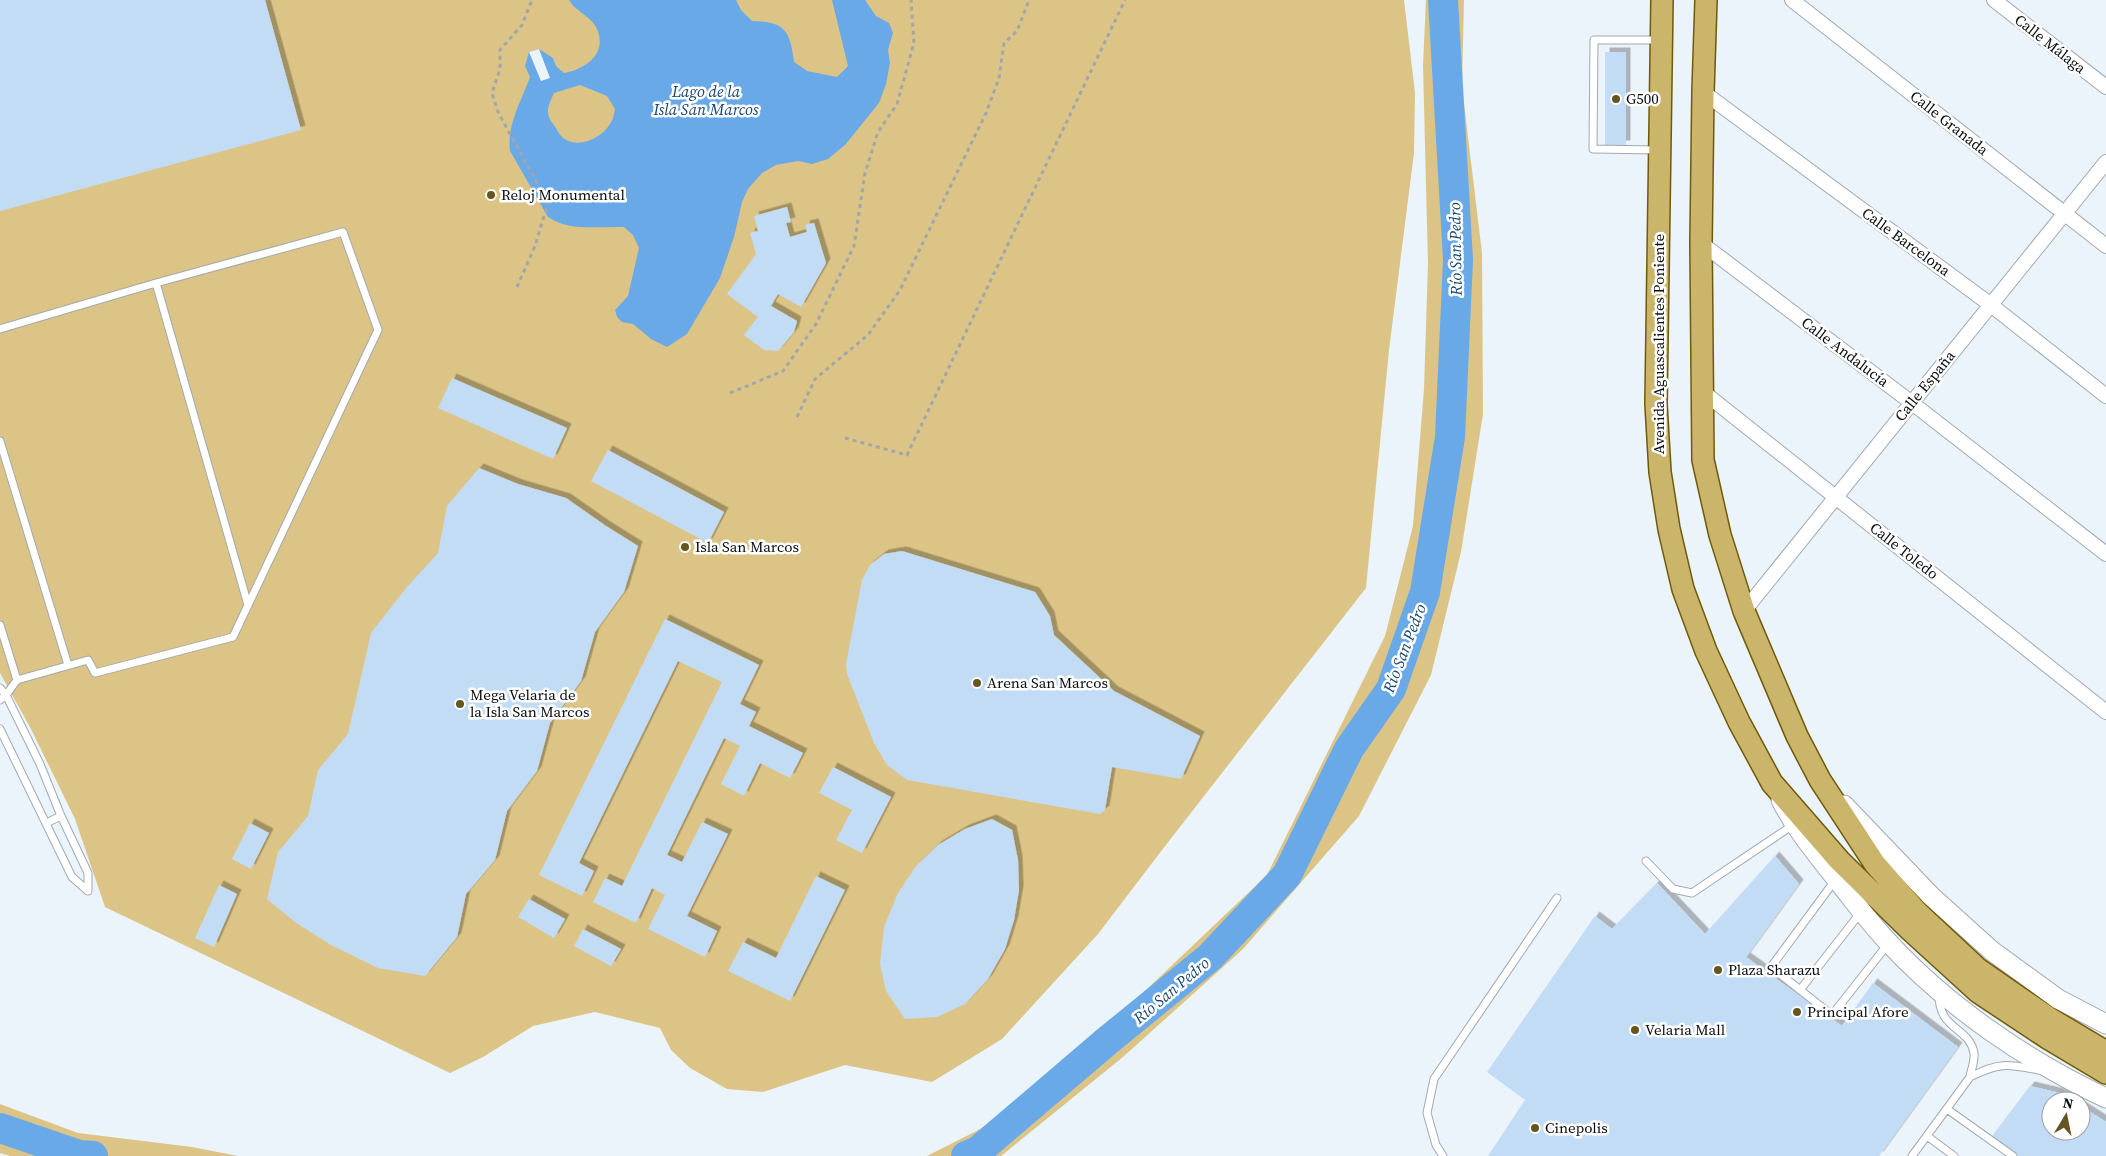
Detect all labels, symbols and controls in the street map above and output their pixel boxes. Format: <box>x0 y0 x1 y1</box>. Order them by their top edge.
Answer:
street label: Calle Málaga <box>2010 9 2091 78</box>
water label: Lago de la Isla San Marcos <box>652 80 759 120</box>
street label: Calle Granada <box>1906 85 1993 160</box>
place label: G500 <box>1626 88 1659 109</box>
marker: G500 <box>1610 93 1622 105</box>
place label: Reloj Monumental <box>501 184 625 205</box>
marker: Reloj Monumental <box>485 189 497 201</box>
water label: Río San Pedro <box>1443 202 1467 297</box>
street label: Calle Barcelona <box>1858 202 1955 281</box>
street label: Avenida Aguascalientes Poniente <box>1648 234 1669 454</box>
street label: Calle Andalucía <box>1797 312 1894 392</box>
street label: Calle España <box>1890 346 1960 426</box>
street label: Calle Toledo <box>1866 517 1943 584</box>
place label: Isla San Marcos <box>695 536 799 557</box>
marker: Isla San Marcos <box>679 541 691 553</box>
water label: Río San Pedro <box>1377 600 1431 696</box>
place label: Arena San Marcos <box>987 672 1108 693</box>
marker: Arena San Marcos <box>971 677 983 689</box>
place label: Mega Velaria de la Isla San Marcos <box>470 684 589 722</box>
marker: Mega Velaria de la Isla San Marcos <box>454 698 466 710</box>
water label: Río San Pedro <box>1127 951 1214 1029</box>
place label: Plaza Sharazu <box>1728 959 1821 980</box>
marker: Plaza Sharazu <box>1712 964 1724 976</box>
place label: Principal Afore <box>1807 1001 1909 1022</box>
marker: Principal Afore <box>1791 1006 1803 1018</box>
place label: Velaria Mall <box>1645 1019 1726 1040</box>
marker: Velaria Mall <box>1629 1024 1641 1036</box>
north arrow <box>2041 1091 2091 1141</box>
text: N <box>2061 1092 2075 1114</box>
place label: Cinepolis <box>1545 1117 1608 1138</box>
marker: Cinepolis <box>1529 1122 1541 1134</box>

